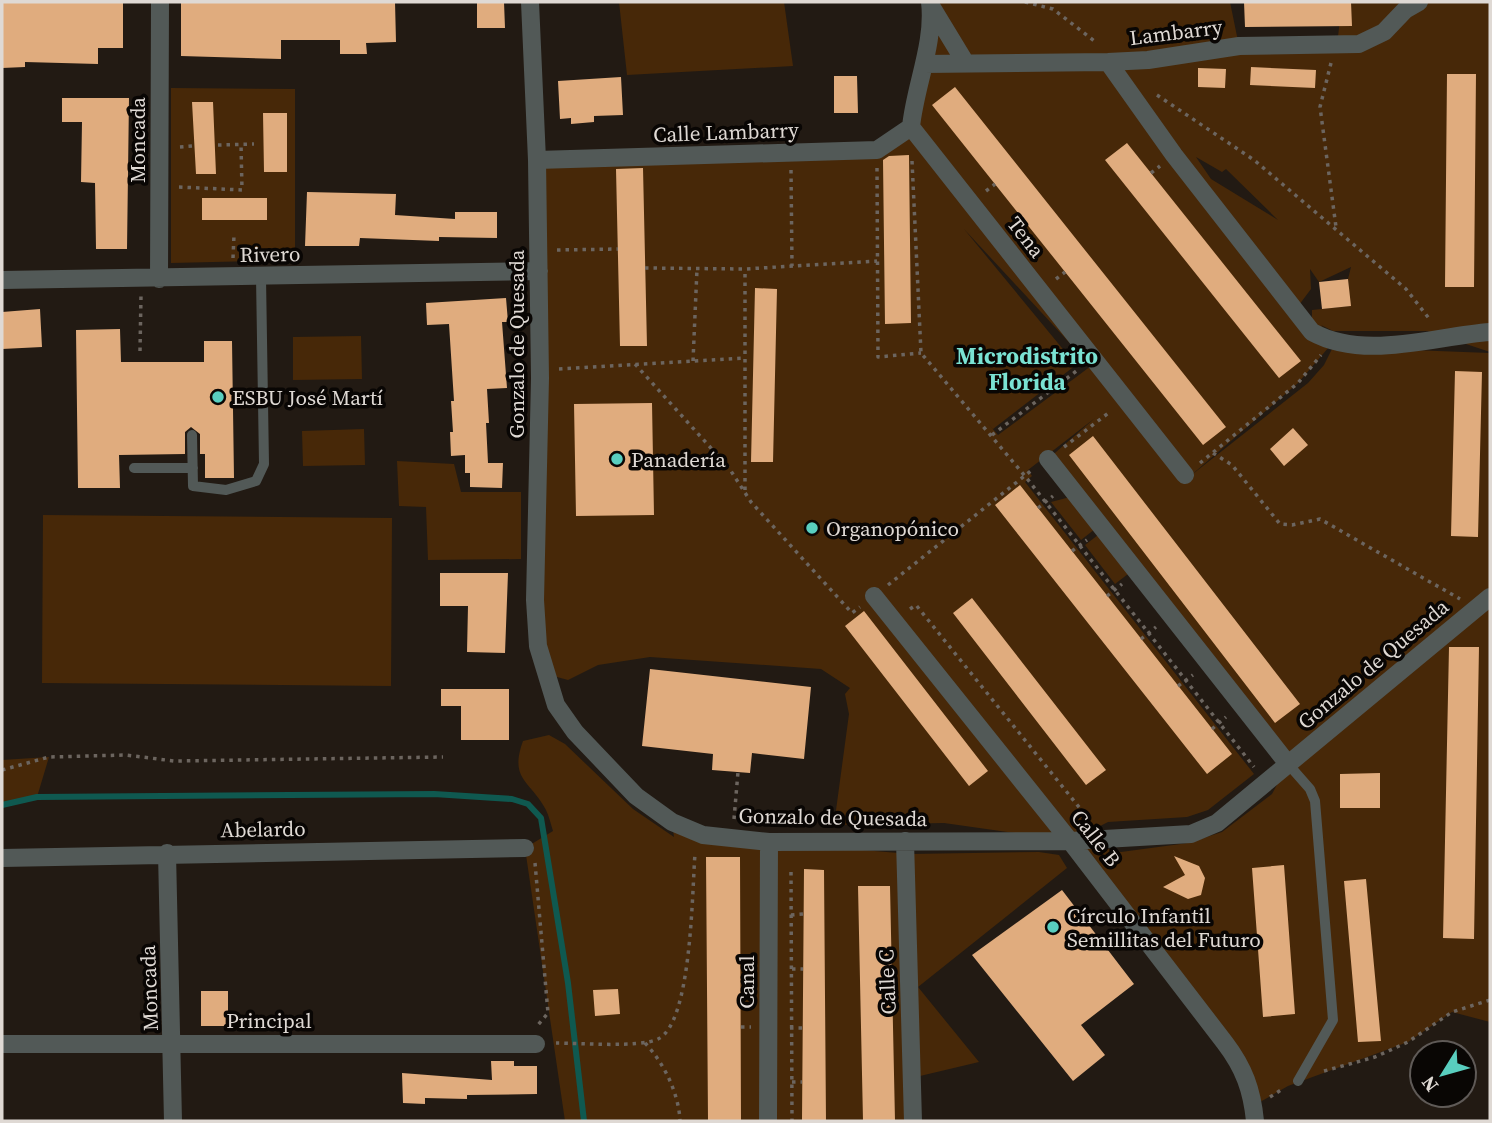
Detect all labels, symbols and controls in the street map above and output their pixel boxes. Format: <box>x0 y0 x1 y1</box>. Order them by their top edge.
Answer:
street label: Lambarry <box>1128 12 1224 52</box>
street label: Moncada <box>123 97 152 183</box>
street label: Calle Lambarry <box>653 115 799 149</box>
street label: Tena <box>1001 210 1052 264</box>
street label: Rivero <box>239 239 301 269</box>
street label: Gonzalo de Quesada <box>502 249 531 438</box>
district label: Microdistrito Florida <box>956 340 1098 398</box>
place label: ESBU José Martí <box>232 383 383 412</box>
marker: ESBU José Martí <box>210 389 226 405</box>
place label: Panadería <box>631 445 726 474</box>
marker: Panadería <box>609 451 625 467</box>
place label: Organopónico <box>826 514 959 543</box>
marker: Organopónico <box>804 520 820 536</box>
street label: Gonzalo de Quesada <box>1291 592 1455 736</box>
street label: Gonzalo de Quesada <box>738 801 928 833</box>
street label: Calle B <box>1064 803 1128 873</box>
street label: Abelardo <box>220 814 306 844</box>
place label: Círculo Infantil Semillitas del Futuro <box>1067 901 1261 954</box>
marker: Círculo Infantil Semillitas del Futuro <box>1045 919 1061 935</box>
street label: Moncada <box>133 944 165 1032</box>
street label: Calle C <box>871 949 903 1015</box>
street label: Canal <box>732 955 761 1009</box>
street label: Principal <box>226 1006 312 1035</box>
north arrow <box>1408 1039 1478 1109</box>
text: N <box>1415 1071 1444 1098</box>

